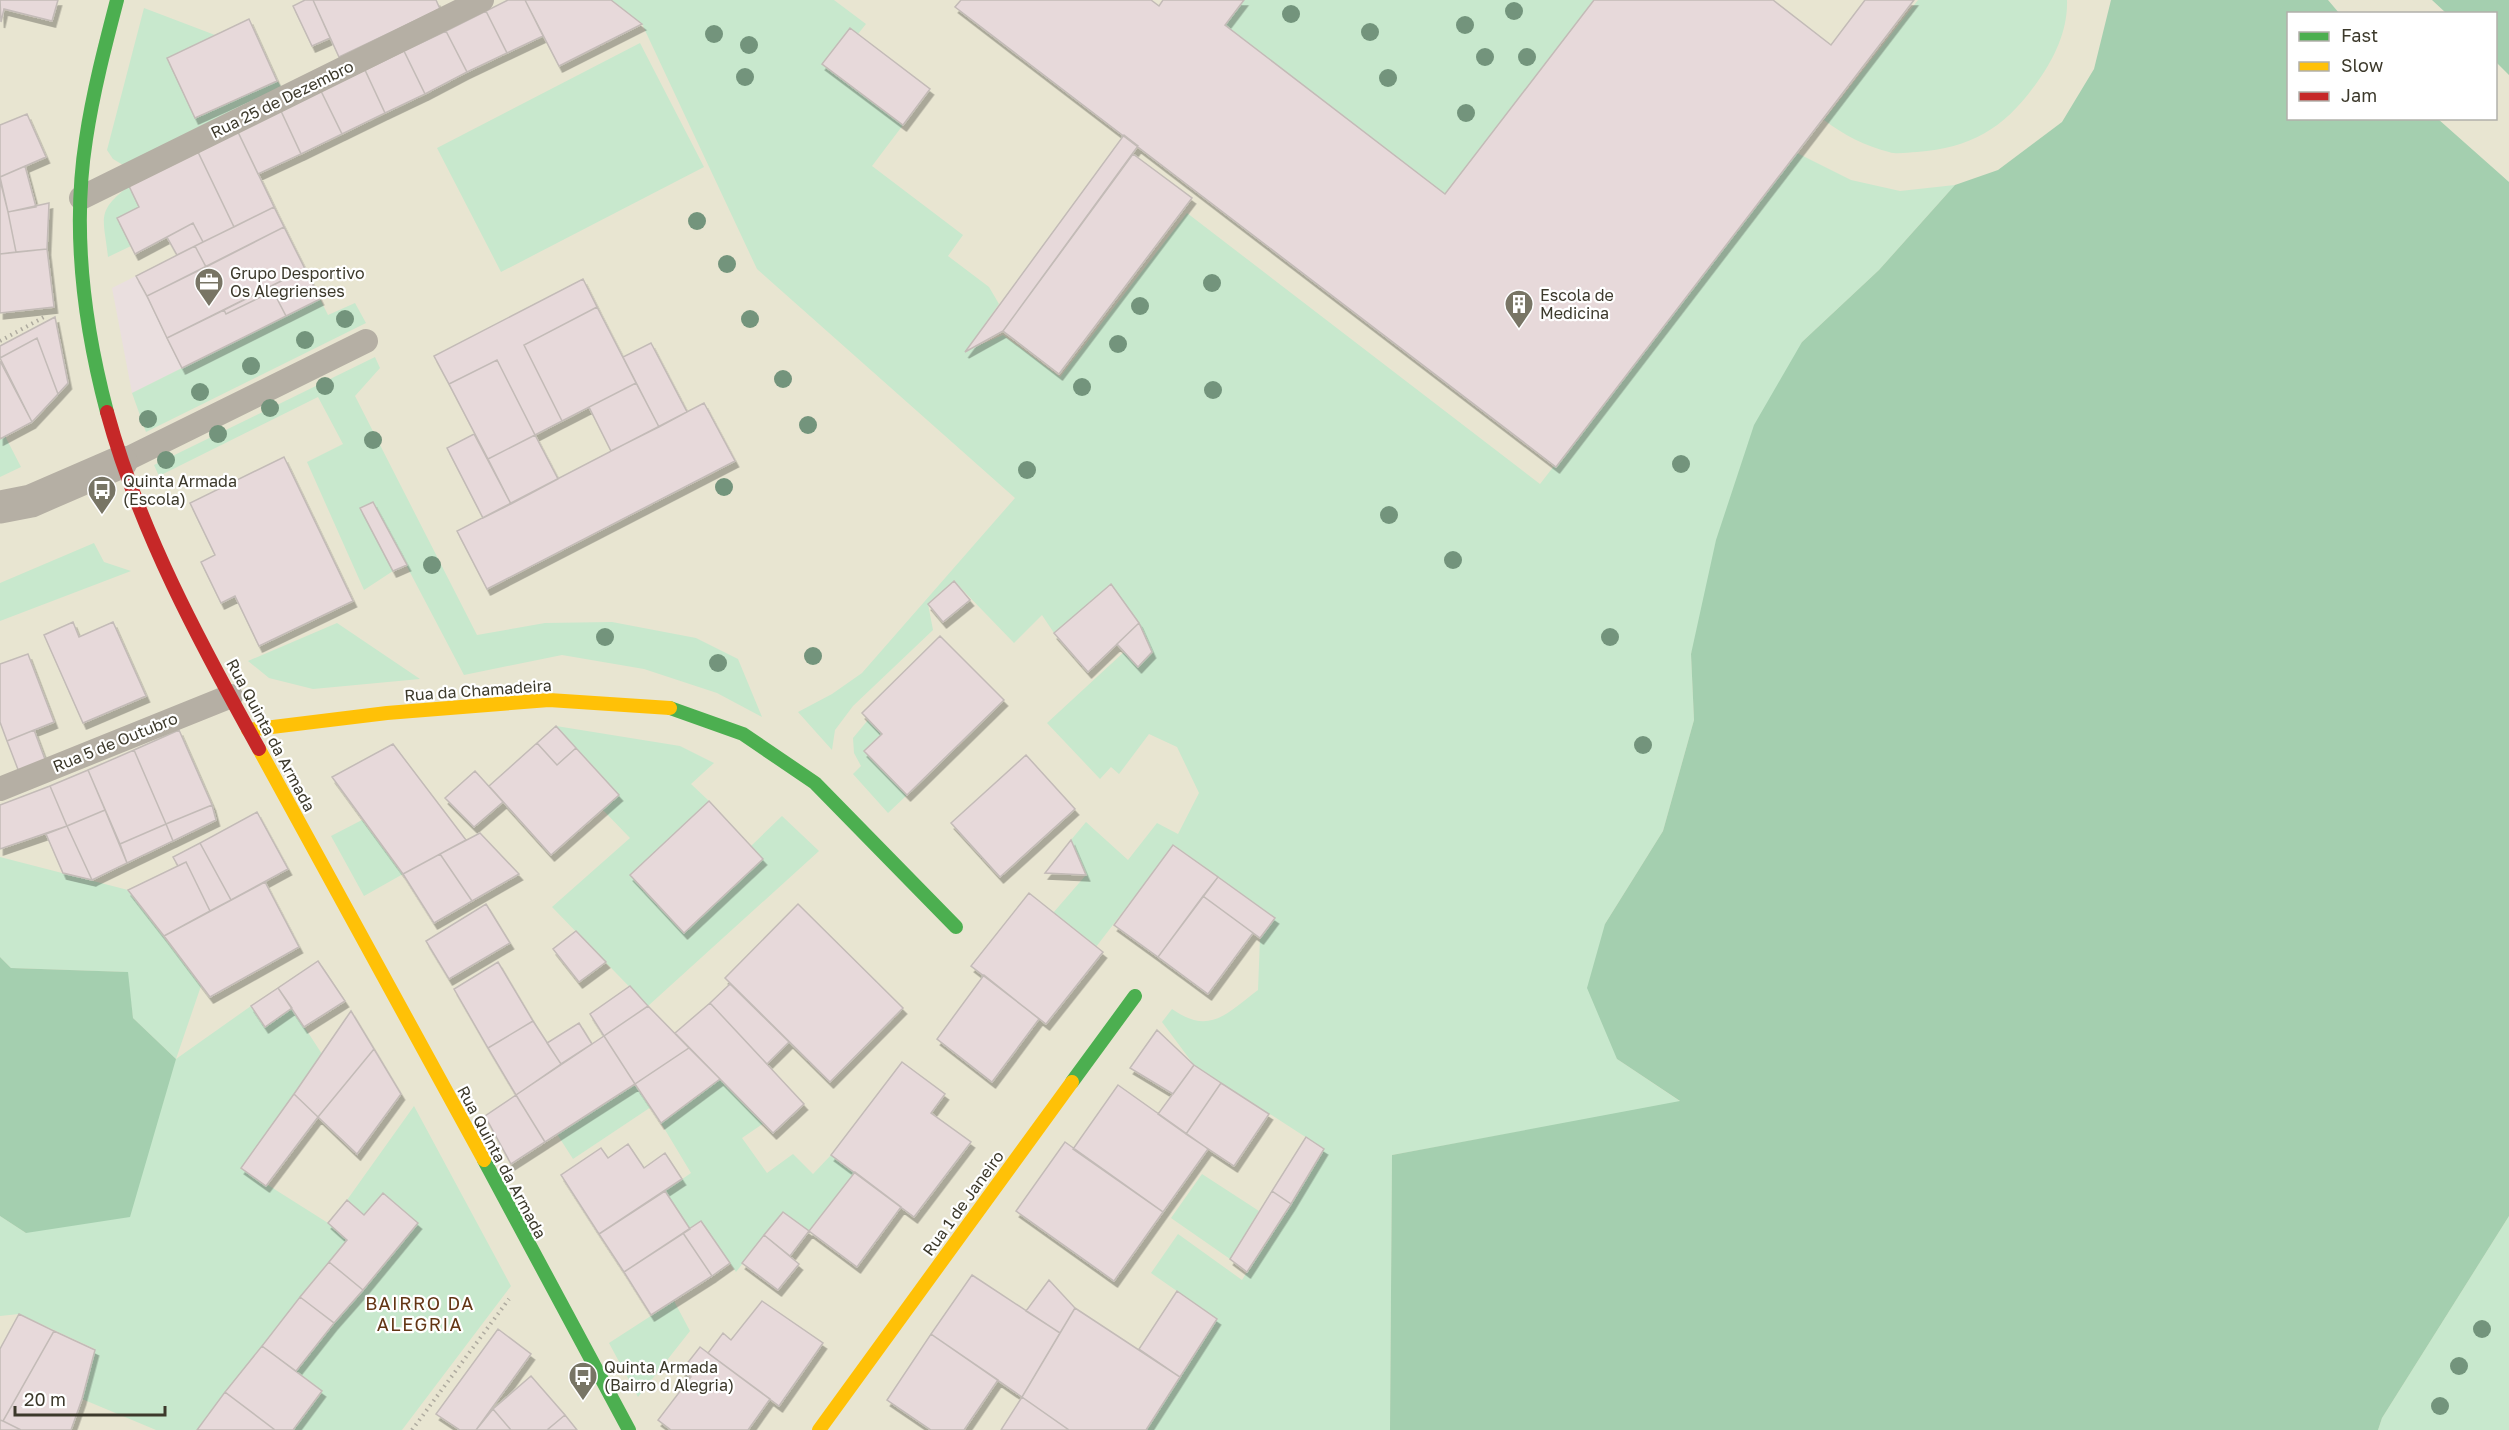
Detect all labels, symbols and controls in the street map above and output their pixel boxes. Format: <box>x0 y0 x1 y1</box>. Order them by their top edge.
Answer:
legend <box>2287 12 2497 120</box>
text: Fast <box>2341 24 2378 46</box>
text: Slow <box>2341 54 2384 76</box>
street label: Rua 25 de Dezembro <box>207 56 357 142</box>
text: Jam <box>2341 84 2377 106</box>
place label: Grupo Desportivo Os Alegrienses <box>230 263 365 301</box>
office icon: Grupo Desportivo Os Alegrienses <box>193 266 225 308</box>
place label: Escola de Medicina <box>1540 285 1614 323</box>
building icon: Escola de Medicina <box>1503 288 1535 330</box>
place label: Quinta Armada (Escola) <box>123 471 237 509</box>
bus stop icon: Quinta Armada (Escola) <box>86 474 118 516</box>
street label: Rua Quinta da Armada <box>222 655 320 815</box>
street label: Rua da Chamadeira <box>404 675 552 705</box>
street label: Rua 5 de Outubro <box>50 708 180 776</box>
street label: Rua Quinta da Armada <box>453 1082 551 1242</box>
street label: Rua 1 de Janeiro <box>918 1146 1008 1260</box>
district label: BAIRRO DA ALEGRIA <box>365 1292 475 1335</box>
place label: Quinta Armada (Bairro d Alegria) <box>604 1357 734 1395</box>
bus stop icon: Quinta Armada (Bairro d Alegria) <box>567 1360 599 1402</box>
scale bar <box>15 1379 165 1417</box>
text: 20 m <box>24 1388 66 1410</box>

